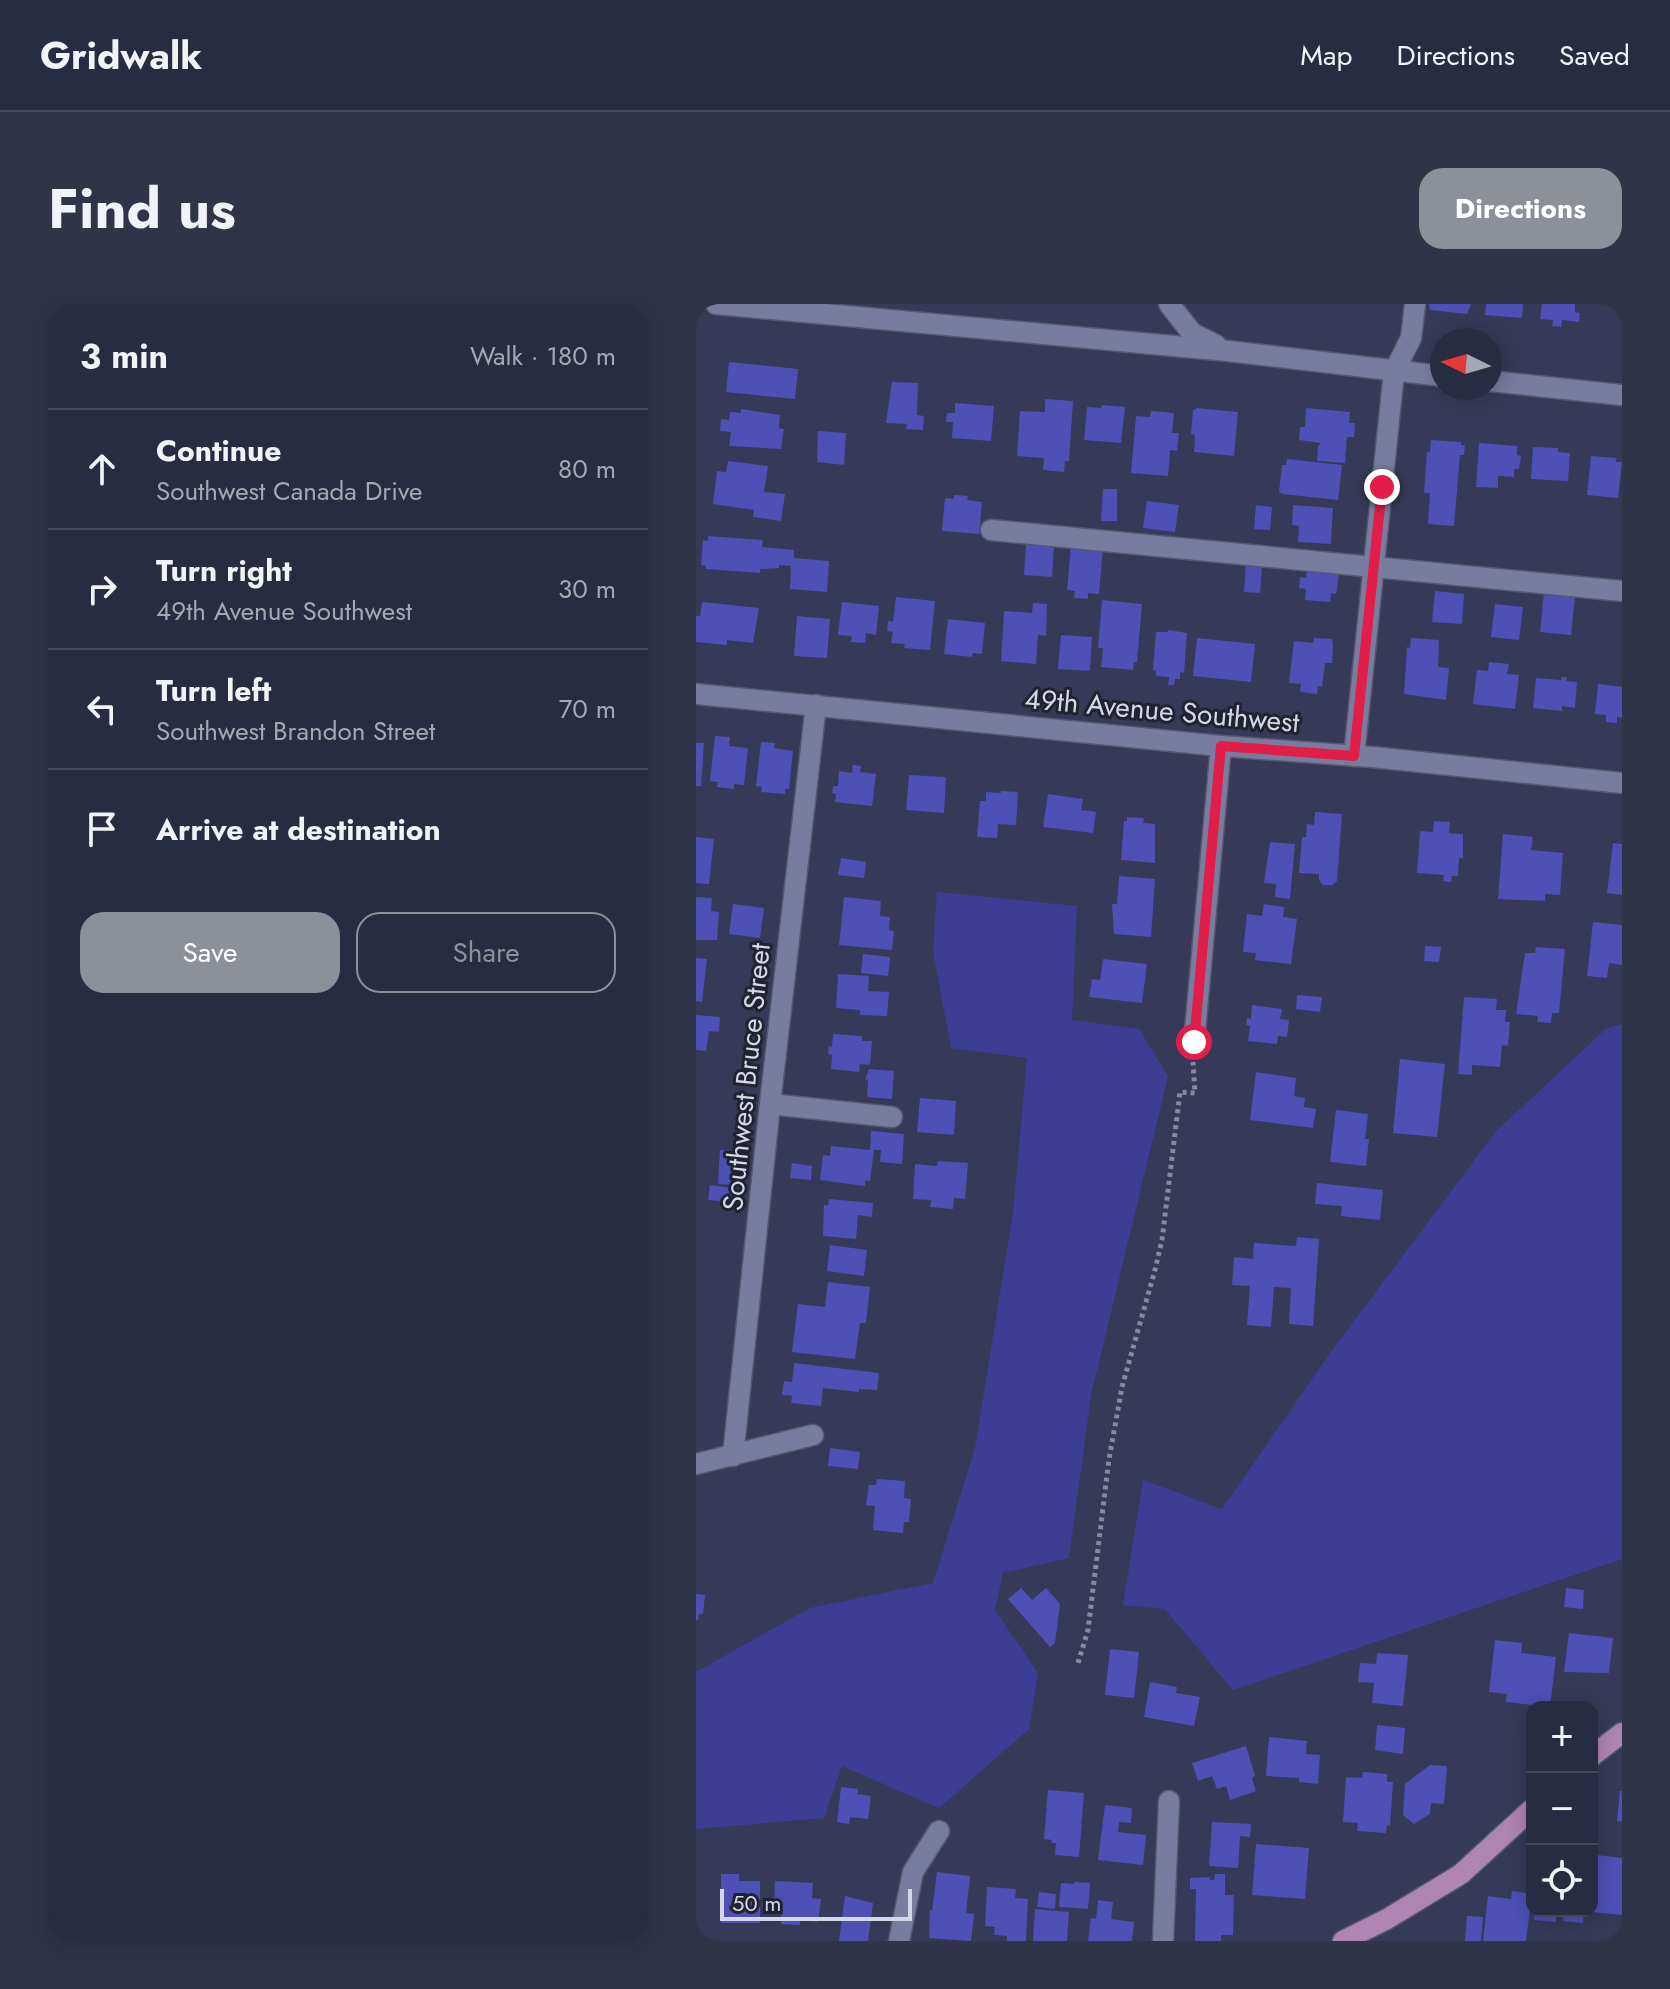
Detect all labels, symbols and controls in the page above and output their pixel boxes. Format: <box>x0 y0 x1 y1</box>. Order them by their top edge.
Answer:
text: Gridwalk <box>40 28 202 83</box>
text: Map <box>1300 35 1352 76</box>
text: Directions <box>1396 35 1515 76</box>
text: Saved <box>1559 35 1630 76</box>
text: Find us <box>48 168 236 249</box>
button: Directions <box>1419 168 1622 249</box>
north arrow <box>1430 328 1502 400</box>
text: 3 min <box>80 332 168 381</box>
text: Walk · 180 m <box>470 337 616 375</box>
text: Continue <box>156 429 282 472</box>
icon: ahead <box>80 447 124 491</box>
text: 80 m <box>558 450 616 488</box>
route end <box>1364 469 1400 505</box>
text: Southwest Canada Drive <box>156 472 422 510</box>
text: Turn right <box>156 549 292 592</box>
icon: right <box>80 567 124 611</box>
text: 30 m <box>558 570 616 608</box>
text: 49th Avenue Southwest <box>156 592 412 630</box>
text: Turn left <box>156 669 271 712</box>
street label: 49th Avenue Southwest <box>1023 678 1301 743</box>
icon: left <box>80 687 124 731</box>
text: 70 m <box>559 690 616 728</box>
text: Southwest Brandon Street <box>156 712 435 750</box>
icon: arrive <box>80 807 124 851</box>
text: Arrive at destination <box>156 808 441 851</box>
button: Save <box>80 912 340 993</box>
button: Share <box>356 912 616 993</box>
street label: Southwest Bruce Street <box>712 941 781 1213</box>
route start <box>1176 1024 1212 1060</box>
map controls <box>1526 1701 1598 1917</box>
button: + <box>1526 1701 1598 1773</box>
button: − <box>1526 1773 1598 1845</box>
button: locate <box>1526 1845 1598 1917</box>
scale bar <box>720 1885 912 1921</box>
text: 50 m <box>732 1887 781 1919</box>

